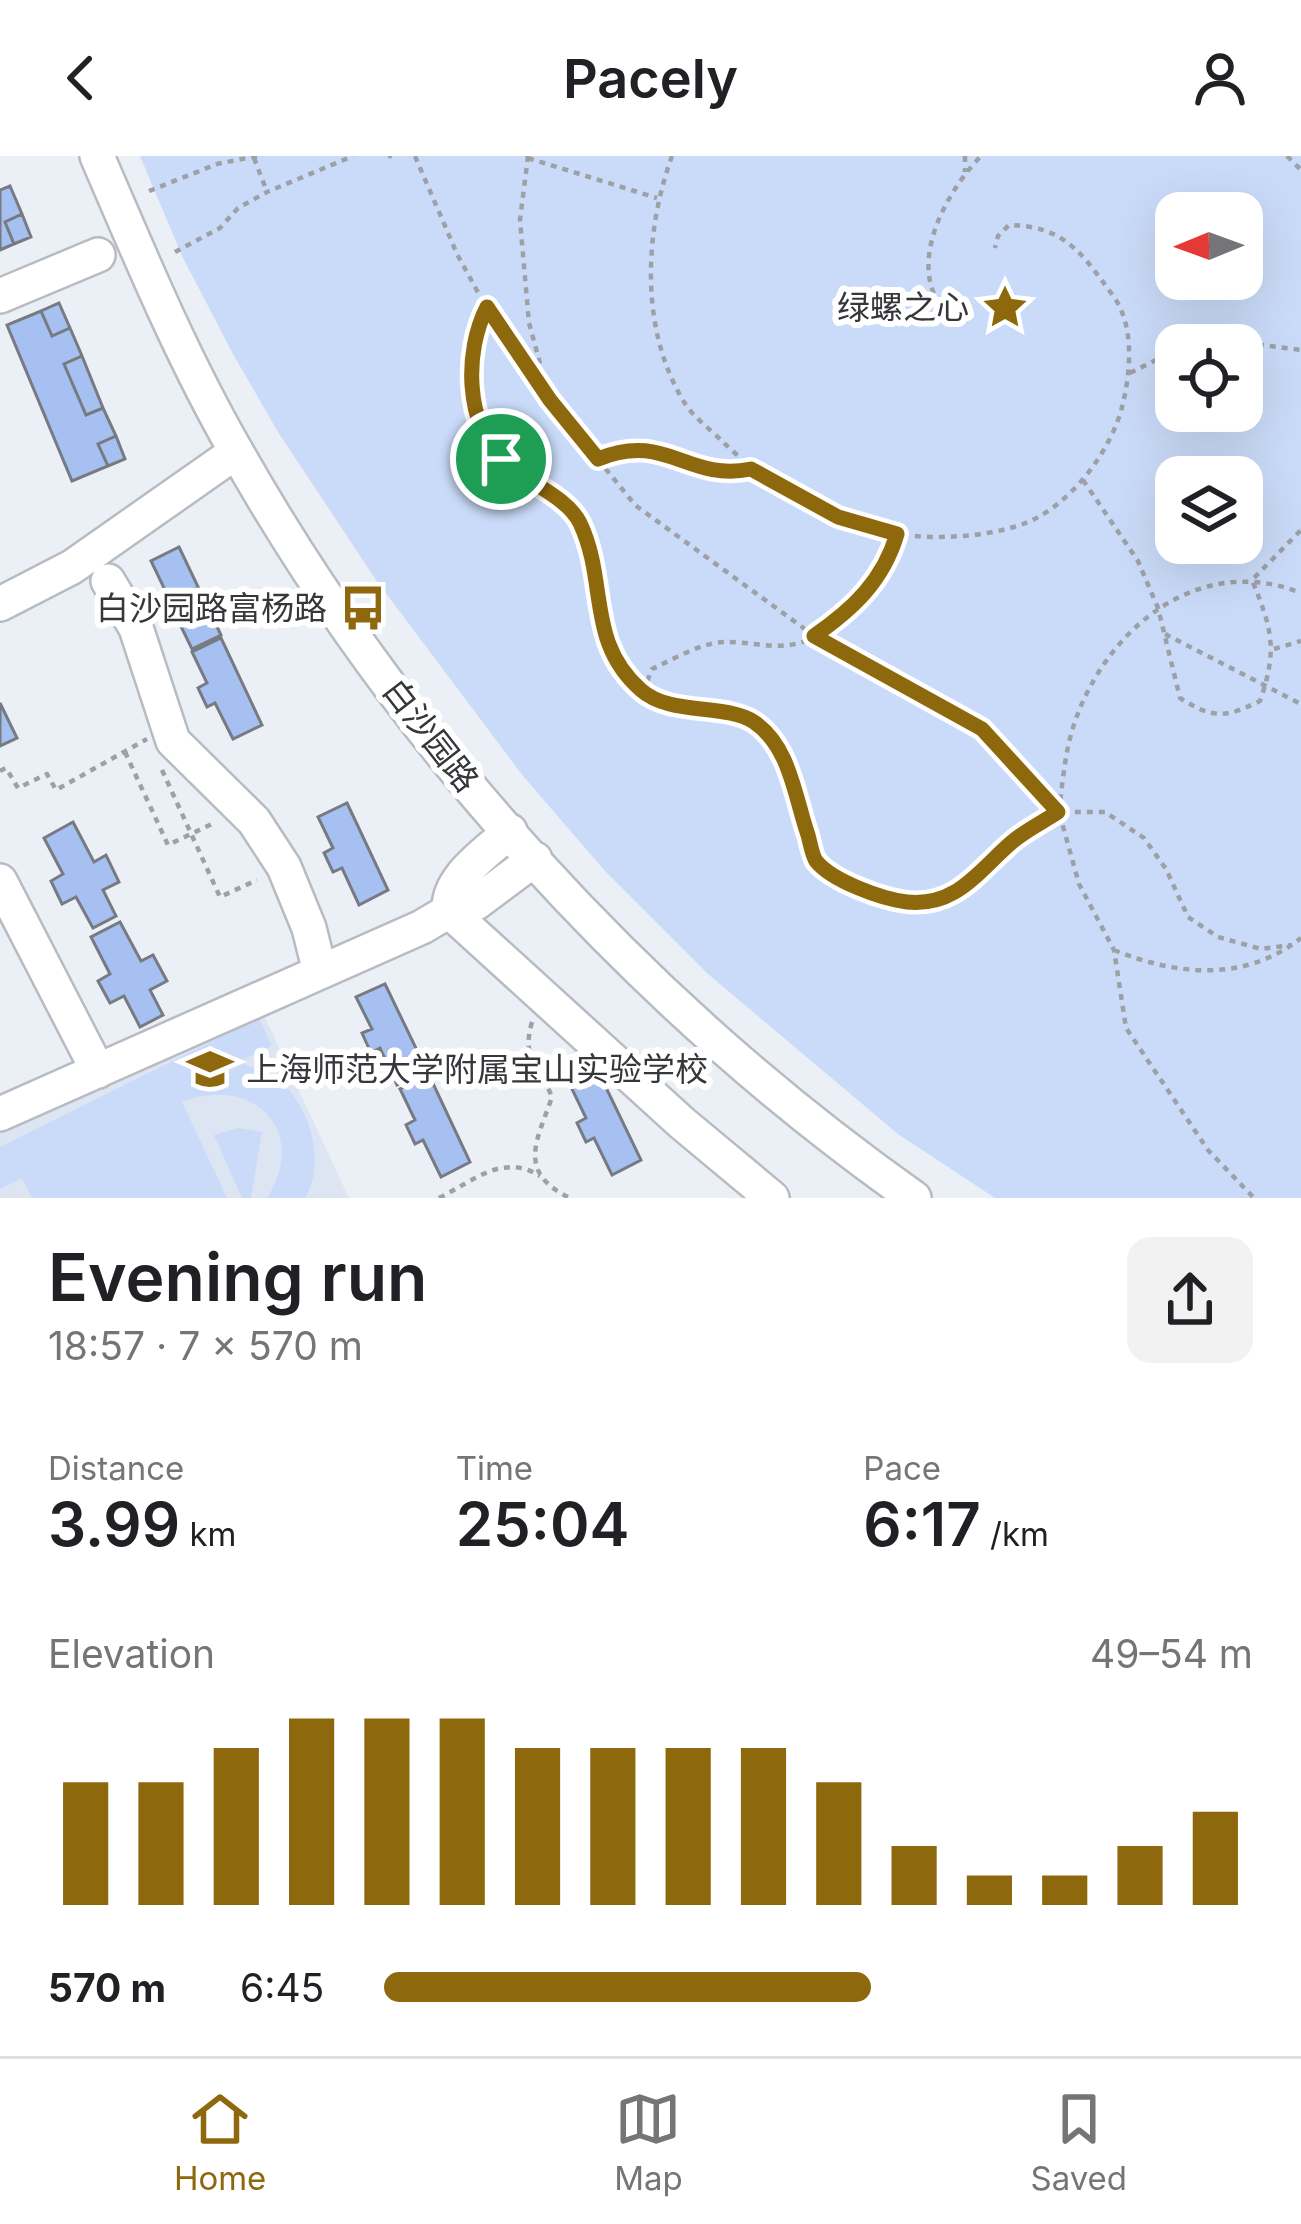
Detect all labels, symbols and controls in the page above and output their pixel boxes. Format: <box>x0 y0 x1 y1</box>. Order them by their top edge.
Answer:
icon: back <box>48 45 114 111</box>
icon: person <box>1187 45 1253 111</box>
text: Pacely <box>563 46 738 111</box>
north arrow <box>1155 192 1263 300</box>
map controls <box>1155 192 1263 564</box>
place icon: 绿螺之心 <box>980 282 1030 332</box>
place label: 绿螺之心 <box>837 287 969 327</box>
button: locate <box>1155 324 1263 432</box>
pin <box>450 408 552 510</box>
icon: arrive <box>468 426 534 492</box>
button: layers <box>1155 456 1263 564</box>
bus stop icon: 白沙园路富杨路 <box>338 583 388 633</box>
place label: 白沙园路富杨路 <box>96 588 327 628</box>
street label: 白沙园路 <box>375 671 487 799</box>
school or university icon: 上海师范大学附属宝山实验学校 <box>185 1044 235 1094</box>
place label: 上海师范大学附属宝山实验学校 <box>246 1049 708 1089</box>
text: Evening run <box>48 1237 427 1317</box>
button: share <box>1127 1237 1253 1363</box>
text: 18:57 · 7 × 570 m <box>48 1322 363 1369</box>
text: Distance <box>48 1448 184 1488</box>
text: Time <box>456 1448 533 1488</box>
text: Pace <box>863 1448 941 1488</box>
text: 3.99 <box>48 1488 180 1560</box>
text: 25:04 <box>456 1488 629 1560</box>
text: 6:17 <box>863 1488 981 1560</box>
text: km <box>180 1514 236 1554</box>
text: /km <box>981 1514 1049 1554</box>
text: Elevation <box>48 1630 215 1677</box>
text: 49–54 m <box>1090 1630 1253 1677</box>
text: 570 m <box>48 1964 166 2011</box>
text: 6:45 <box>240 1964 324 2011</box>
tab: Home <box>174 2086 266 2198</box>
tab: Map <box>614 2086 683 2198</box>
tab: Saved <box>1031 2086 1127 2198</box>

